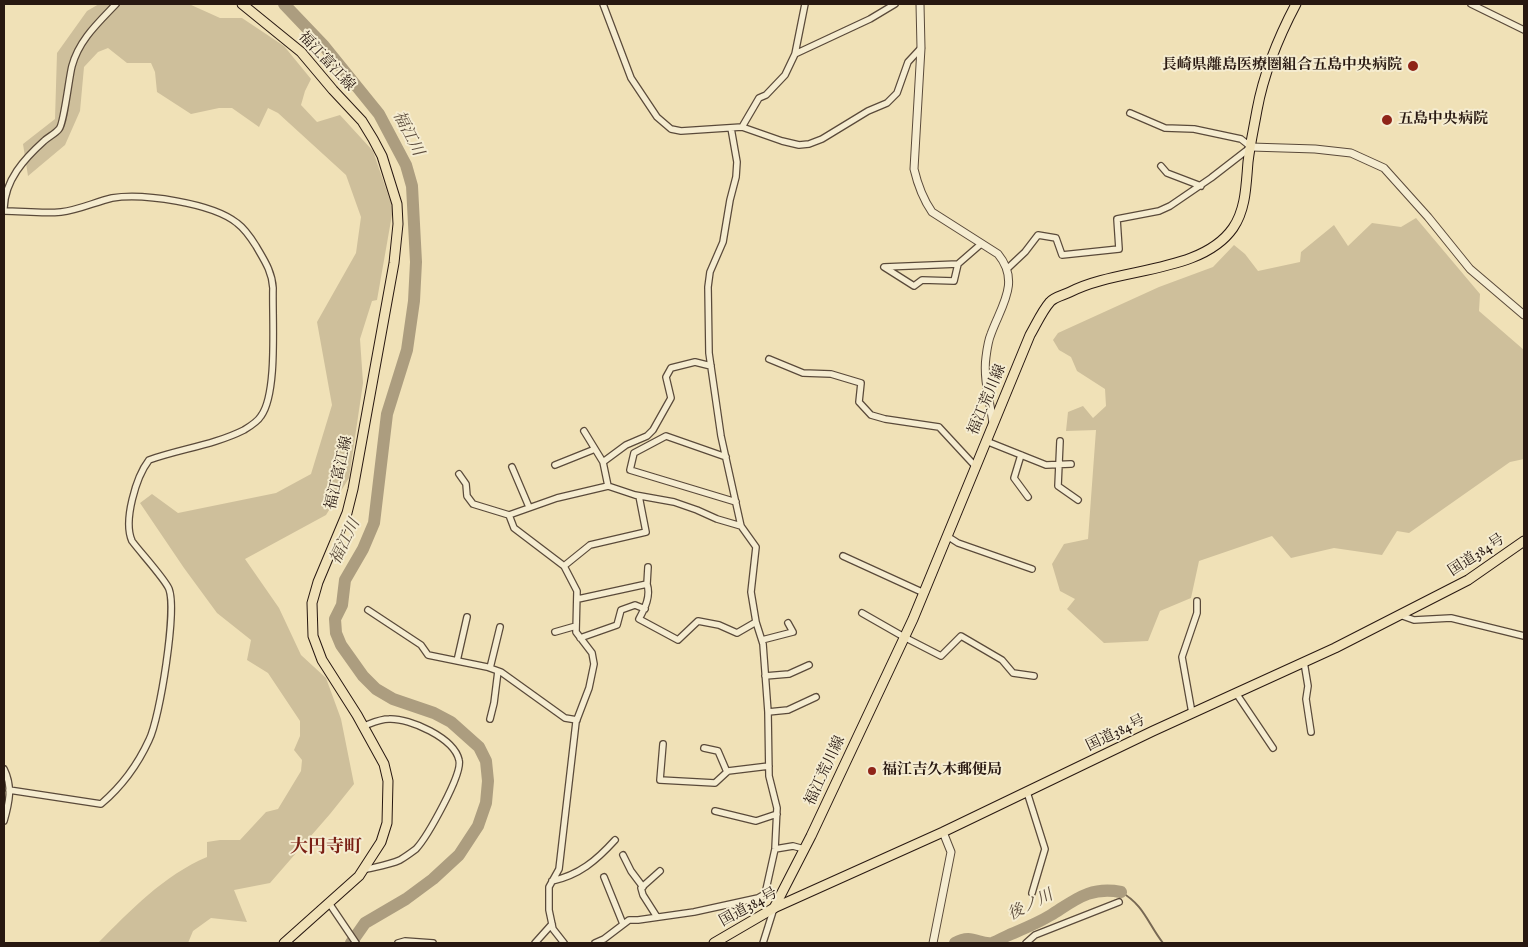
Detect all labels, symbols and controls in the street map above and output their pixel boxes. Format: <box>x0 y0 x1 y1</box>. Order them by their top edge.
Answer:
street label: 福江富江線 <box>294 28 358 96</box>
place label: 長崎県離島医療圏組合五島中央病院 <box>1162 57 1402 75</box>
marker: 長崎県離島医療圏組合五島中央病院 <box>1406 59 1420 73</box>
water label: 福江川 <box>388 108 426 160</box>
place label: 五島中央病院 <box>1398 111 1488 129</box>
marker: 五島中央病院 <box>1380 113 1394 127</box>
street label: 福江荒川線 <box>965 362 1011 438</box>
street label: 福江富江線 <box>323 434 357 512</box>
water label: 福江川 <box>327 516 365 568</box>
street label: 国道384号 <box>1445 531 1509 581</box>
street label: 国道384号 <box>1083 712 1149 756</box>
street label: 福江荒川線 <box>802 733 850 809</box>
place label: 福江吉久木郵便局 <box>882 762 1002 780</box>
marker: 福江吉久木郵便局 <box>866 765 878 777</box>
district label: 大円寺町 <box>290 837 362 859</box>
street label: 国道384号 <box>717 885 781 931</box>
water label: 後ノ川 <box>1005 887 1057 925</box>

